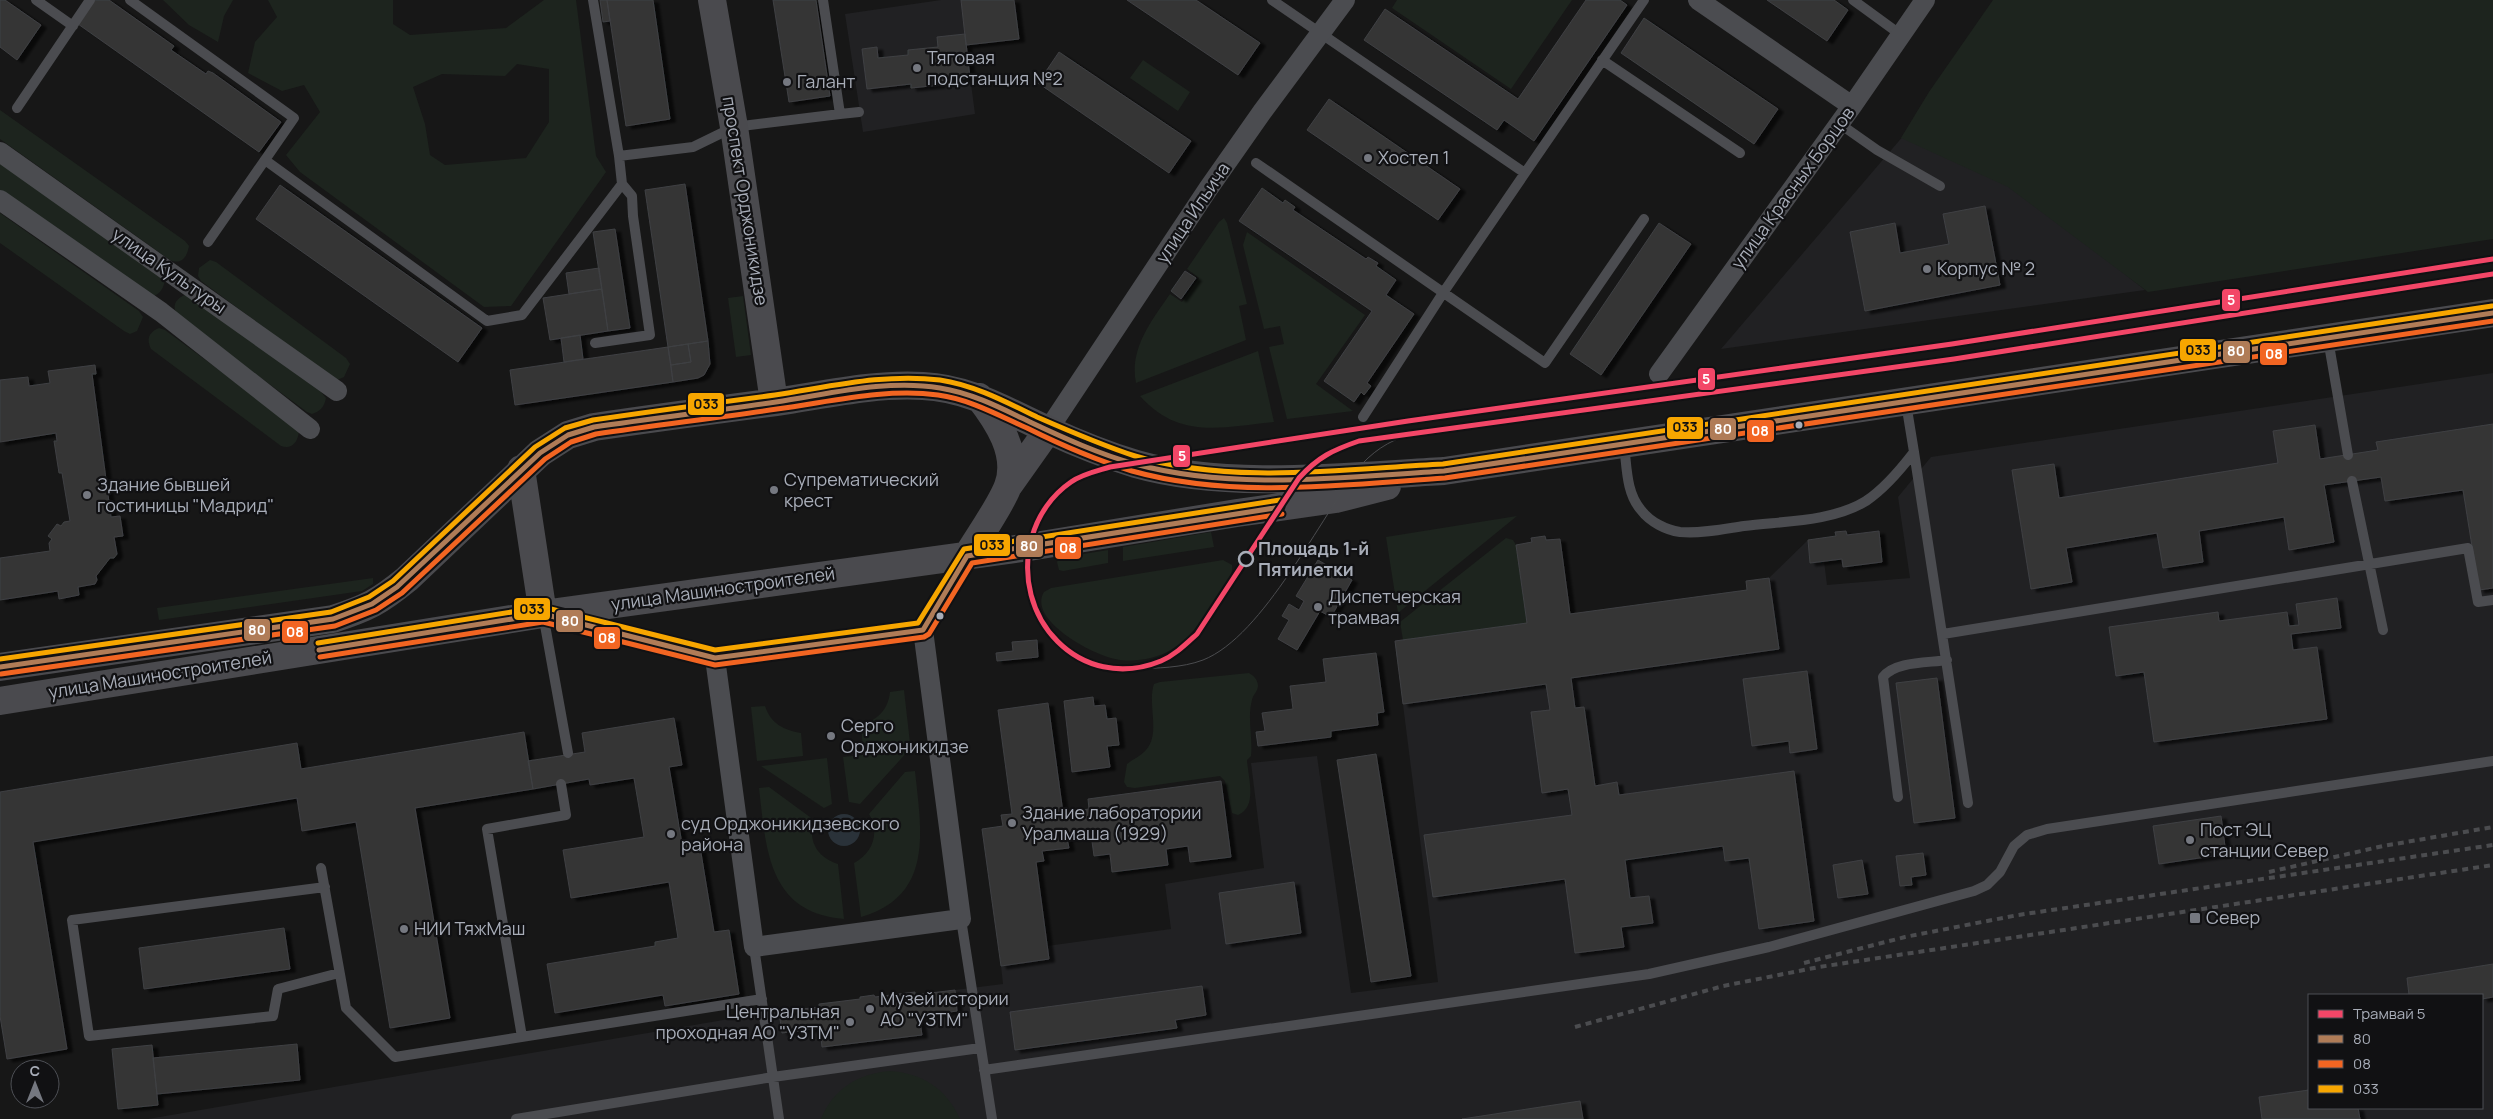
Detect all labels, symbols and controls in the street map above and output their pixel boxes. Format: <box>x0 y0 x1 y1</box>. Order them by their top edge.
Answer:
place label: Тяговая подстанция №2 <box>927 45 1063 90</box>
marker: Тяговая подстанция №2 <box>911 62 923 74</box>
place label: Галант <box>797 69 855 93</box>
marker: Галант <box>781 76 793 88</box>
street label: проспект Орджоникидзе <box>718 94 774 307</box>
street label: улица Красных Борцов <box>1725 101 1859 273</box>
place label: Хостел 1 <box>1378 145 1450 169</box>
marker: Хостел 1 <box>1362 152 1374 164</box>
street label: улица Ильича <box>1150 157 1235 267</box>
street label: улица Культуры <box>108 222 232 319</box>
place label: Корпус № 2 <box>1937 256 2035 280</box>
marker: Корпус № 2 <box>1921 263 1933 275</box>
line badge: 5 <box>2221 288 2241 312</box>
text: 5 <box>2227 290 2235 309</box>
line badge: 033 <box>2179 338 2217 362</box>
text: 033 <box>2185 340 2211 359</box>
line badge: 80 <box>2222 340 2251 364</box>
text: 80 <box>2227 341 2245 360</box>
line badge: 08 <box>2259 342 2288 366</box>
text: 08 <box>2265 344 2283 363</box>
line badge: 5 <box>1697 367 1716 391</box>
text: 5 <box>1702 369 1710 388</box>
line badge: 033 <box>687 392 725 416</box>
text: 033 <box>693 394 719 413</box>
line badge: 033 <box>1666 416 1704 440</box>
text: 033 <box>1672 417 1698 436</box>
line badge: 80 <box>1709 417 1737 441</box>
text: 80 <box>1714 419 1732 438</box>
line badge: 08 <box>1746 419 1775 443</box>
unlabelled marker <box>1794 420 1804 430</box>
text: 08 <box>1751 421 1769 440</box>
line badge: 5 <box>1172 444 1191 468</box>
text: 5 <box>1178 446 1186 465</box>
place label: Супрематический крест <box>784 467 939 512</box>
place label: Здание бывшей гостиницы "Мадрид" <box>97 472 274 517</box>
marker: Супрематический крест <box>768 484 780 496</box>
marker: Здание бывшей гостиницы "Мадрид" <box>81 489 93 501</box>
line badge: 033 <box>973 533 1011 557</box>
line badge: 80 <box>1015 534 1044 558</box>
text: 033 <box>979 535 1005 554</box>
text: 80 <box>1020 536 1038 555</box>
line badge: 08 <box>1054 536 1082 560</box>
place label: Площадь 1-й Пятилетки <box>1258 536 1369 581</box>
text: 08 <box>1059 538 1077 557</box>
marker: Площадь 1-й Пятилетки <box>1238 551 1254 567</box>
street label: улица Машиностроителей <box>609 560 836 616</box>
place label: Диспетчерская трамвая <box>1328 584 1461 629</box>
line badge: 033 <box>513 597 551 621</box>
text: 033 <box>519 599 545 618</box>
marker: Диспетчерская трамвая <box>1312 601 1324 613</box>
line badge: 80 <box>555 609 584 633</box>
text: 80 <box>561 611 579 630</box>
unlabelled marker <box>935 611 945 621</box>
line badge: 80 <box>243 618 271 642</box>
text: 80 <box>248 620 266 639</box>
line badge: 08 <box>281 620 309 644</box>
text: 08 <box>286 622 304 641</box>
line badge: 08 <box>593 626 621 650</box>
text: 08 <box>598 628 616 647</box>
street label: улица Машиностроителей <box>46 644 273 704</box>
place label: Серго Орджоникидзе <box>841 713 969 758</box>
marker: Серго Орджоникидзе <box>825 730 837 742</box>
place label: Здание лаборатории Уралмаша (1929) <box>1022 800 1201 845</box>
place label: суд Орджоникидзевского района <box>681 811 900 856</box>
marker: Здание лаборатории Уралмаша (1929) <box>1006 817 1018 829</box>
place label: Пост ЭЦ станции Север <box>2200 817 2329 862</box>
marker: суд Орджоникидзевского района <box>665 828 677 840</box>
marker: Пост ЭЦ станции Север <box>2184 834 2196 846</box>
place label: Север <box>2206 905 2260 929</box>
marker: Север <box>2188 911 2202 925</box>
place label: НИИ ТяжМаш <box>414 916 525 940</box>
marker: НИИ ТяжМаш <box>398 923 410 935</box>
place label: Музей истории АО "УЗТМ" <box>880 986 1009 1031</box>
legend <box>2308 994 2483 1109</box>
place label: Центральная проходная АО "УЗТМ" <box>655 999 840 1044</box>
marker: Музей истории АО "УЗТМ" <box>864 1003 876 1015</box>
text: Трамвай 5 <box>2353 1003 2425 1024</box>
marker: Центральная проходная АО "УЗТМ" <box>844 1016 856 1028</box>
text: 80 <box>2353 1028 2371 1049</box>
text: 08 <box>2353 1053 2371 1074</box>
north arrow <box>10 1059 60 1109</box>
text: С <box>30 1061 40 1080</box>
text: 033 <box>2353 1078 2379 1099</box>

